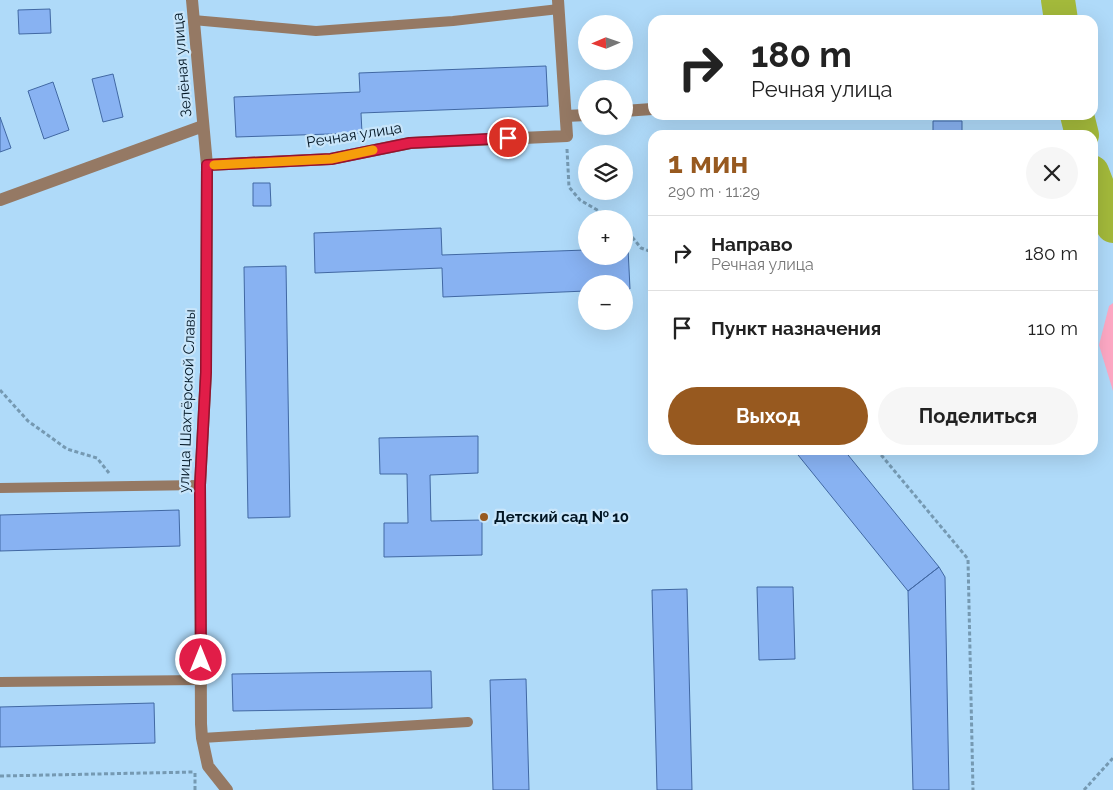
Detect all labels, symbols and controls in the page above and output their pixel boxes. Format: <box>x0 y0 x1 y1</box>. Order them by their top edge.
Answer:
street label: Зелёная улица <box>168 12 196 118</box>
north arrow <box>578 15 632 70</box>
map controls <box>578 15 633 330</box>
text: 180 m <box>751 34 852 75</box>
icon: right <box>668 35 733 100</box>
text: Речная улица <box>751 76 892 102</box>
button: search <box>578 80 633 135</box>
pin <box>487 117 529 159</box>
street label: Речная улица <box>305 119 403 151</box>
icon: arrive <box>494 124 522 152</box>
button: layers <box>578 145 633 200</box>
text: 1 мин <box>668 145 748 180</box>
button: close <box>1026 147 1078 199</box>
text: 290 m · 11:29 <box>668 182 760 201</box>
button: + <box>578 210 633 265</box>
text: Направо <box>711 233 792 255</box>
icon: right <box>668 239 696 267</box>
text: 180 m <box>1025 242 1078 264</box>
text: Речная улица <box>711 255 814 274</box>
button: − <box>578 275 633 330</box>
street label: улица Шахтёрской Славы <box>175 309 199 493</box>
icon: arrive <box>668 314 696 342</box>
text: Пункт назначения <box>711 317 881 339</box>
text: 110 m <box>1028 317 1078 339</box>
button: Выход <box>668 387 868 445</box>
button: Поделиться <box>878 387 1078 445</box>
place label: Детский сад № 10 <box>494 508 629 526</box>
marker: Детский сад № 10 <box>478 511 490 523</box>
position arrow <box>174 633 226 685</box>

